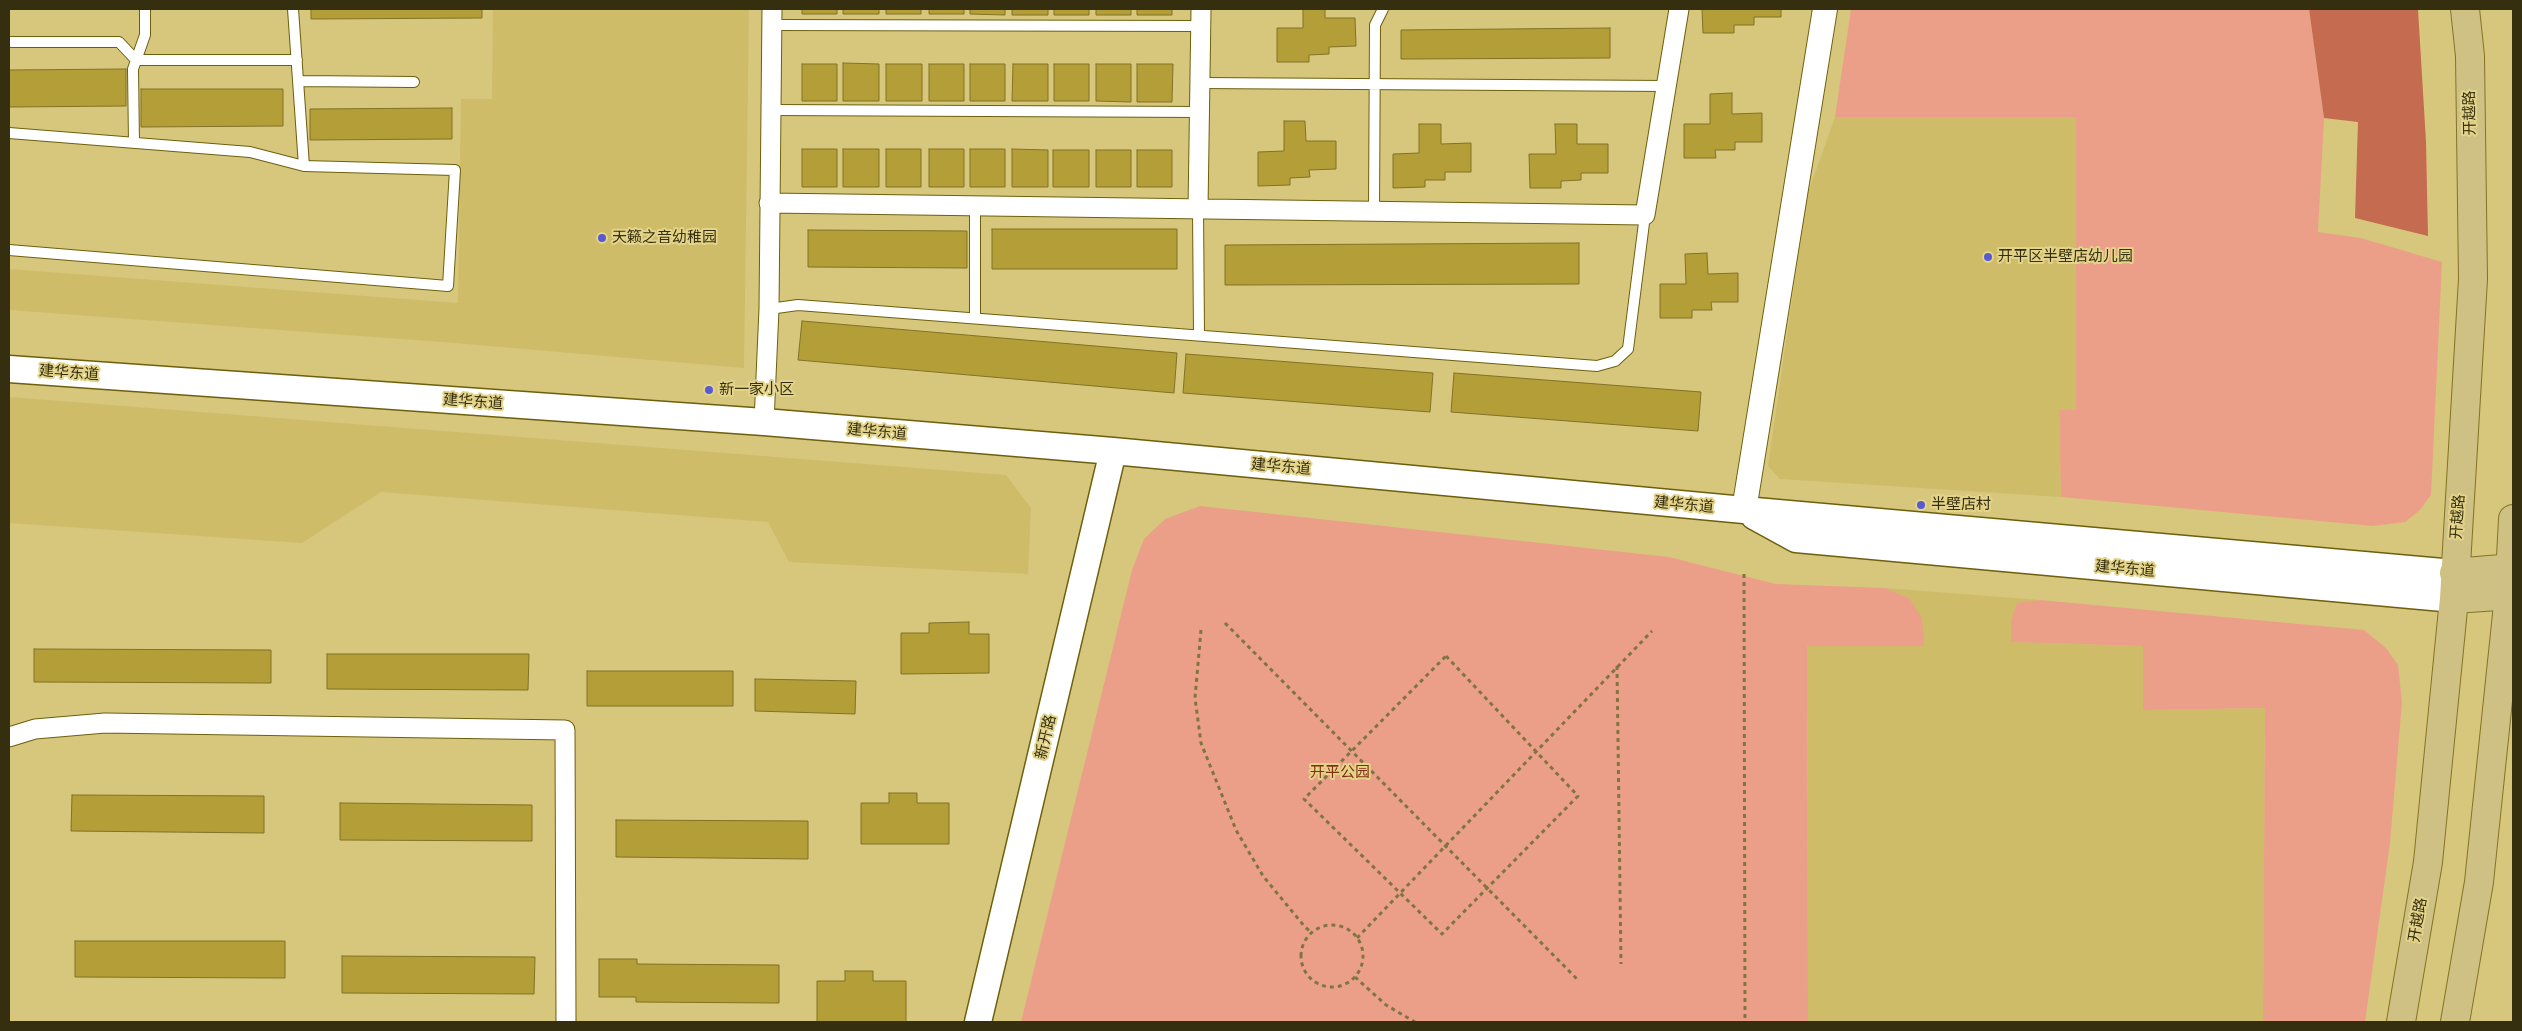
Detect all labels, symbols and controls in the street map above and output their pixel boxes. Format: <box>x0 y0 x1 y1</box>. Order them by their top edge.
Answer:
street label: 开越路 <box>2461 90 2479 136</box>
place label: 天籁之音幼稚园 <box>612 229 717 247</box>
marker: 天籁之音幼稚园 <box>596 232 608 244</box>
place label: 开平区半壁店幼儿园 <box>1998 248 2133 266</box>
marker: 开平区半壁店幼儿园 <box>1982 251 1994 263</box>
street label: 建华东道 <box>38 362 100 384</box>
place label: 新一家小区 <box>719 381 794 399</box>
marker: 新一家小区 <box>703 384 715 396</box>
street label: 建华东道 <box>442 391 504 413</box>
street label: 建华东道 <box>846 420 908 444</box>
street label: 建华东道 <box>1250 455 1312 479</box>
street label: 建华东道 <box>1653 493 1715 517</box>
street label: 开越路 <box>2447 494 2469 540</box>
place label: 半壁店村 <box>1931 496 1991 514</box>
marker: 半壁店村 <box>1915 499 1927 511</box>
street label: 建华东道 <box>2094 557 2156 581</box>
street label: 新开路 <box>1032 713 1060 761</box>
park label: 开平公园 <box>1310 764 1370 782</box>
street label: 开越路 <box>2405 896 2431 944</box>

